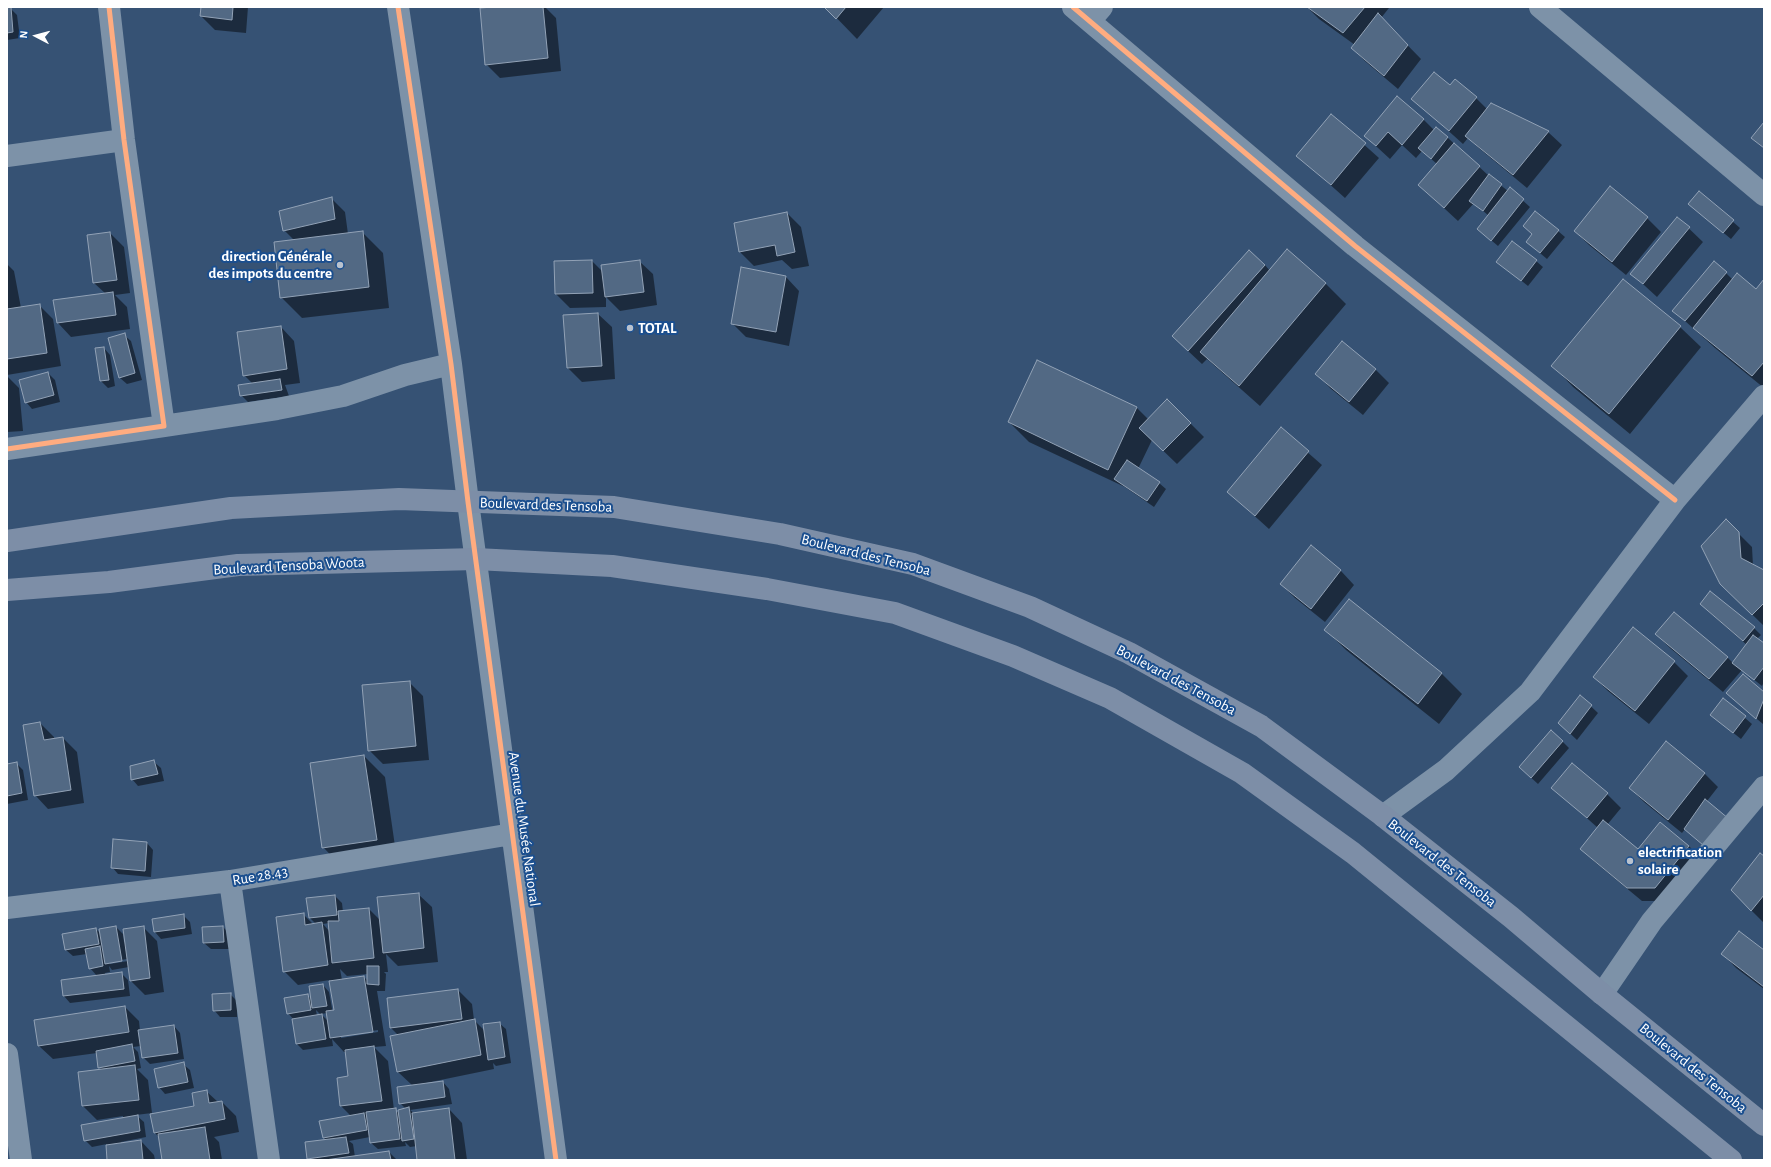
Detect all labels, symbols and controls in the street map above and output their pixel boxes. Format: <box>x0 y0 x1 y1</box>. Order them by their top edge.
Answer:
north arrow <box>16 16 56 56</box>
text: N <box>18 30 29 39</box>
place label: direction Générale des impots du centre <box>209 247 332 282</box>
marker: direction Générale des impots du centre <box>335 260 345 270</box>
place label: TOTAL <box>638 319 677 337</box>
marker: TOTAL <box>625 323 635 333</box>
street label: Boulevard des Tensoba <box>479 494 613 516</box>
street label: Boulevard des Tensoba <box>799 530 933 580</box>
street label: Boulevard Tensoba Woota <box>213 553 365 579</box>
street label: Boulevard des Tensoba <box>1113 641 1239 719</box>
street label: Avenue du Musée National <box>504 750 544 908</box>
street label: Boulevard des Tensoba <box>1384 815 1500 911</box>
place label: electrification solaire <box>1638 843 1722 878</box>
marker: electrification solaire <box>1625 856 1635 866</box>
street label: Rue 28.43 <box>231 862 289 890</box>
street label: Boulevard des Tensoba <box>1636 1019 1750 1117</box>

